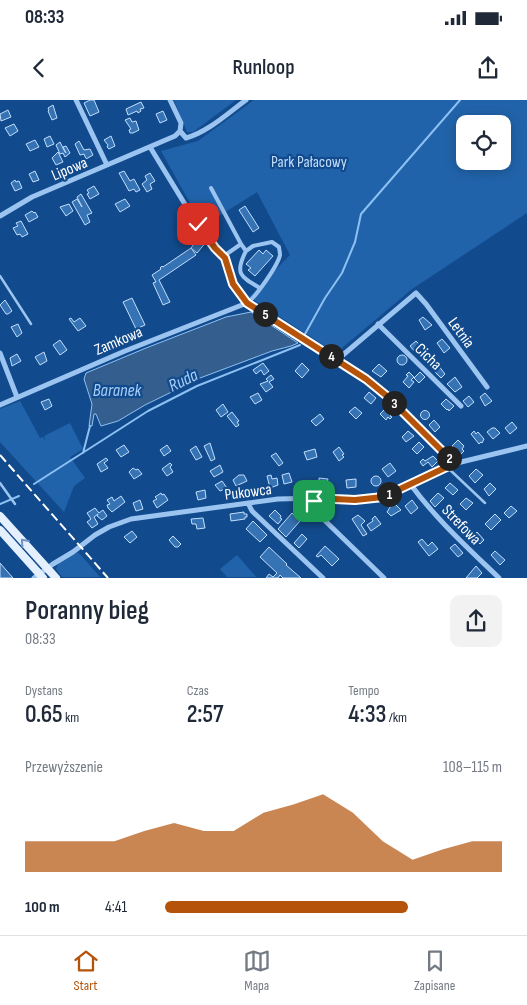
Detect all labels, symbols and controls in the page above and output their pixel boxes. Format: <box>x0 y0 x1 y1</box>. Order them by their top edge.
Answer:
text: 08:33 <box>25 6 64 29</box>
icon: back <box>25 54 53 82</box>
text: Runloop <box>233 54 295 81</box>
icon: share <box>474 54 502 82</box>
map controls <box>456 115 511 170</box>
button: locate <box>456 115 511 170</box>
street label: Lipowa <box>49 153 90 185</box>
park label: Park Pałacowy <box>271 153 347 172</box>
pin <box>177 203 219 245</box>
icon: check <box>184 210 212 238</box>
pin: 5 <box>252 302 278 326</box>
text: 5 <box>262 306 269 323</box>
street label: Letnia <box>443 314 478 352</box>
street label: Zamkowa <box>92 323 145 360</box>
street label: Cicha <box>411 340 445 374</box>
pin: 4 <box>318 344 344 368</box>
text: 4 <box>328 348 335 365</box>
water label: Ruda <box>165 364 202 396</box>
water label: Baranek <box>93 380 143 401</box>
pin: 3 <box>382 390 406 416</box>
text: 3 <box>391 395 398 412</box>
pin: 2 <box>436 446 462 470</box>
text: 2 <box>446 450 453 467</box>
street label: Pukowca <box>224 480 273 505</box>
pin <box>293 480 335 522</box>
pin: 1 <box>376 482 402 506</box>
text: 1 <box>387 486 392 503</box>
icon: arrive <box>300 487 328 515</box>
street label: Strefowa <box>437 501 485 549</box>
one-way arrow <box>21 538 30 547</box>
text: Poranny bieg <box>25 594 149 627</box>
button: share <box>450 595 502 647</box>
text: 08:33 <box>25 630 56 649</box>
text: Dystans <box>25 682 63 699</box>
text: Czas <box>187 682 209 699</box>
text: Tempo <box>348 682 379 699</box>
text: 0.65 <box>25 699 63 730</box>
text: 2:57 <box>187 699 224 730</box>
text: 4:33 <box>348 699 387 730</box>
text: km <box>63 709 79 726</box>
text: /km <box>387 709 407 726</box>
text: Przewyższenie <box>25 758 103 777</box>
text: 108–115 m <box>443 758 502 777</box>
text: 100 m <box>25 898 60 917</box>
text: 4:41 <box>105 898 127 917</box>
tab: Start <box>72 947 100 994</box>
tab: Mapa <box>243 947 271 994</box>
tab: Zapisane <box>414 947 455 994</box>

